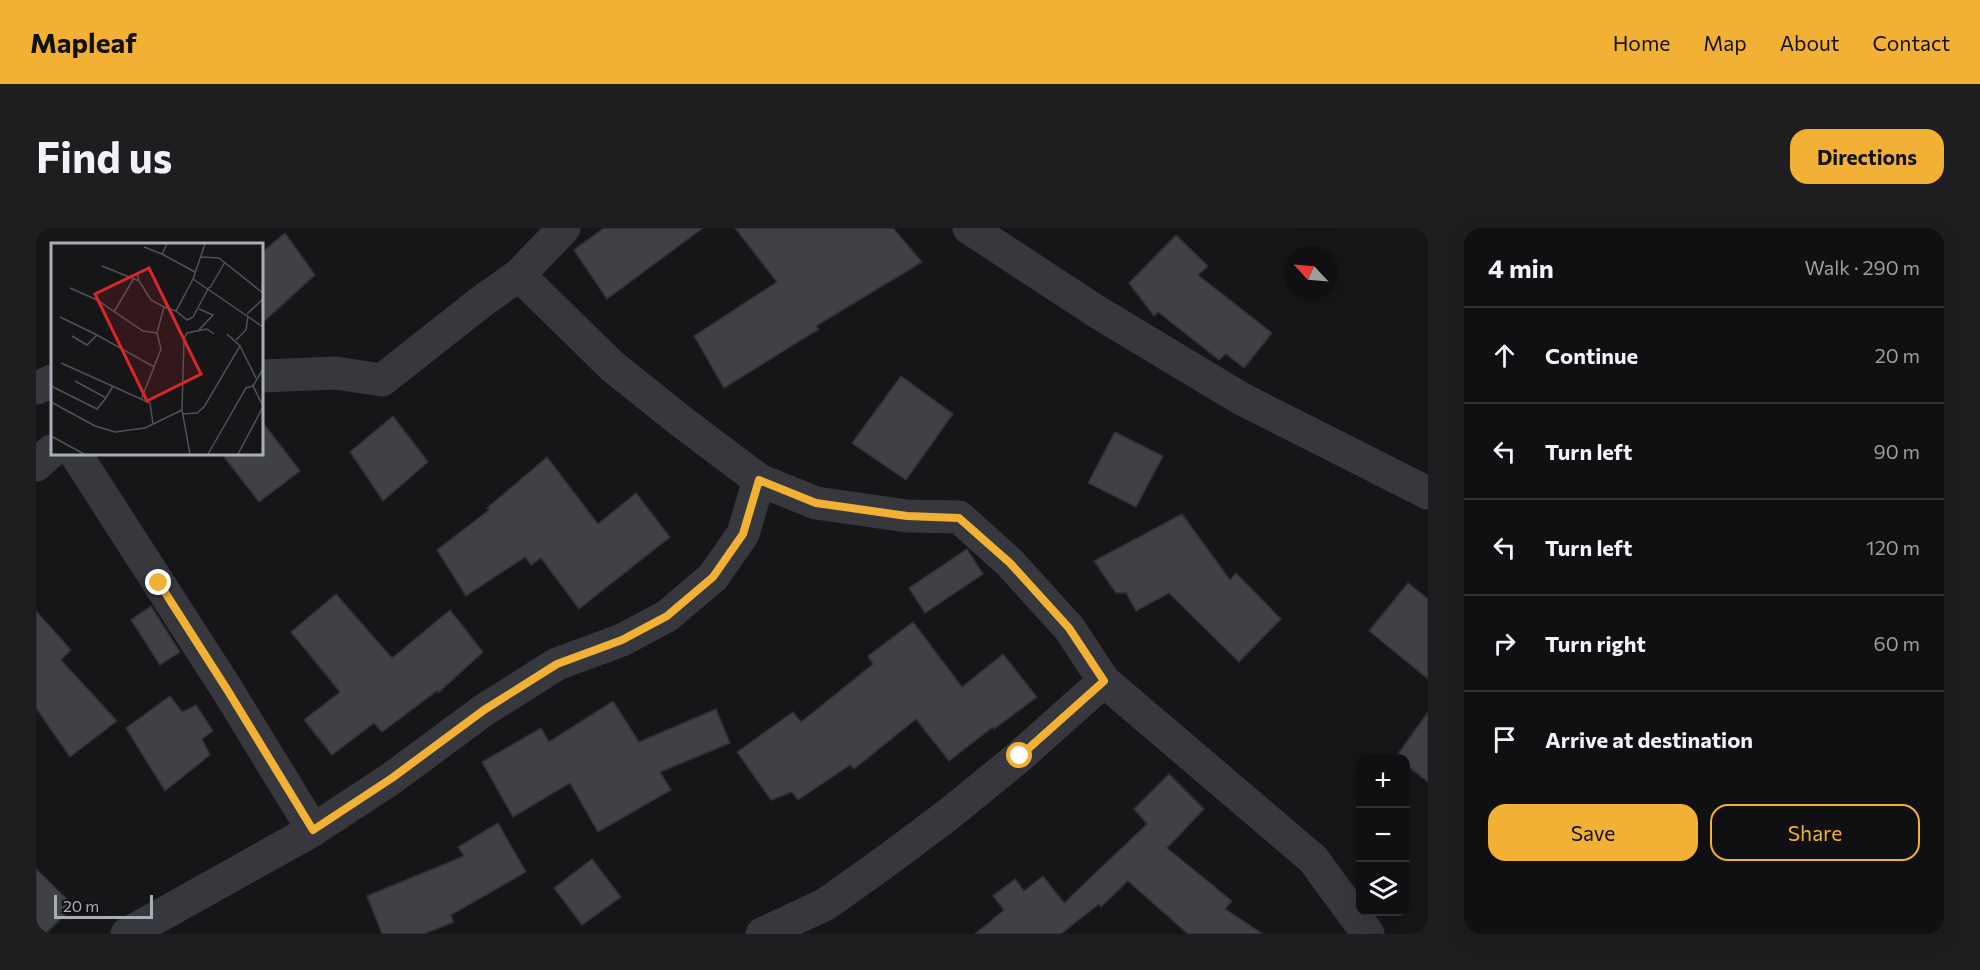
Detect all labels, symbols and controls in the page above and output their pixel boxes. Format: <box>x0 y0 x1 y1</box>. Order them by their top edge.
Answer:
text: Mapleaf <box>30 25 137 59</box>
text: Home <box>1613 30 1670 55</box>
text: Map <box>1703 30 1747 55</box>
text: About <box>1780 30 1839 55</box>
text: Contact <box>1872 30 1950 55</box>
button: Directions <box>1790 129 1944 184</box>
text: Find us <box>36 130 172 182</box>
inset map <box>51 243 262 454</box>
north arrow <box>1284 246 1338 300</box>
text: 4 min <box>1488 252 1554 283</box>
text: Walk · 290 m <box>1804 255 1920 279</box>
icon: ahead <box>1488 339 1521 372</box>
text: Continue <box>1545 342 1638 369</box>
text: 20 m <box>1875 343 1920 367</box>
icon: left <box>1488 435 1521 468</box>
text: Turn left <box>1545 438 1632 465</box>
text: 90 m <box>1874 439 1920 463</box>
icon: left <box>1488 531 1521 564</box>
text: Turn left <box>1545 534 1632 561</box>
text: 120 m <box>1866 535 1920 559</box>
route end <box>145 569 171 595</box>
icon: right <box>1488 627 1521 660</box>
text: Turn right <box>1545 630 1646 657</box>
text: 60 m <box>1874 631 1920 655</box>
icon: arrive <box>1488 723 1521 756</box>
text: Arrive at destination <box>1545 726 1753 753</box>
route start <box>1006 742 1032 768</box>
map controls <box>1356 754 1410 916</box>
button: + <box>1356 754 1410 808</box>
button: Save <box>1488 804 1698 861</box>
button: Share <box>1710 804 1920 861</box>
button: − <box>1356 808 1410 862</box>
button: layers <box>1356 862 1410 916</box>
scale bar <box>54 892 153 920</box>
text: 20 m <box>63 896 99 915</box>

